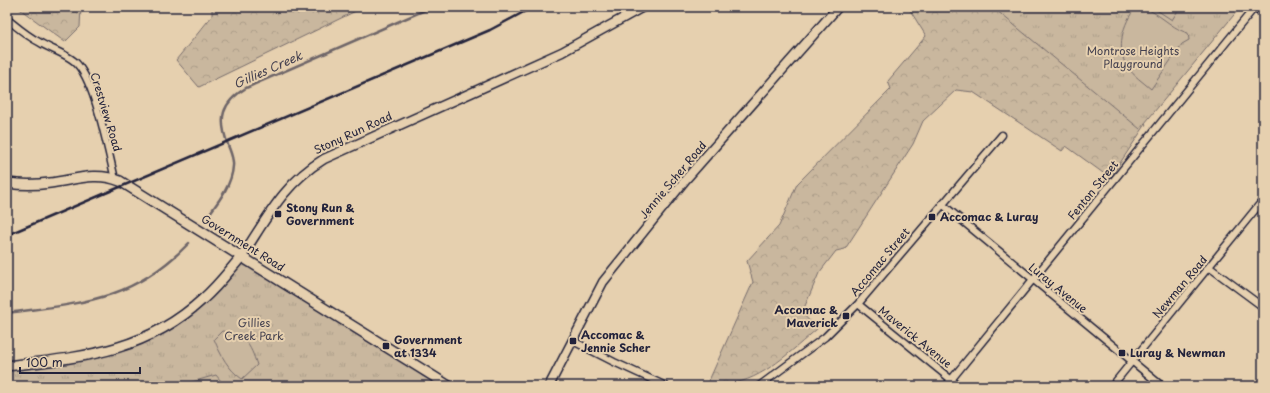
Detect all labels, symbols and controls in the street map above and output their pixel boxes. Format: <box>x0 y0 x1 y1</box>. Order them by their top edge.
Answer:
park label: Montrose Heights Playground <box>1087 42 1179 72</box>
water label: Gillies Creek <box>230 46 306 92</box>
street label: Crestview Road <box>86 70 127 153</box>
street label: Stony Run Road <box>311 107 395 158</box>
street label: Jennie Scher Road <box>635 137 710 222</box>
street label: Fenton Street <box>1063 156 1122 223</box>
place label: Stony Run & Government <box>286 199 355 229</box>
place label: Accomac & Luray <box>940 208 1039 225</box>
marker: Stony Run & Government <box>273 209 283 219</box>
street label: Government Road <box>198 210 288 275</box>
marker: Accomac & Luray <box>927 212 937 222</box>
street label: Accomac Street <box>846 223 914 300</box>
street label: Newman Road <box>1148 252 1211 322</box>
street label: Luray Avenue <box>1025 259 1091 317</box>
place label: Accomac & Maverick <box>775 301 839 331</box>
street label: Maverick Avenue <box>875 302 956 372</box>
marker: Accomac & Maverick <box>841 311 851 321</box>
park label: Gillies Creek Park <box>224 314 284 344</box>
place label: Accomac & Jennie Scher <box>581 326 651 356</box>
place label: Government at 1334 <box>394 331 462 361</box>
marker: Accomac & Jennie Scher <box>568 336 578 346</box>
marker: Government at 1334 <box>381 341 391 351</box>
place label: Luray & Newman <box>1130 344 1226 361</box>
marker: Luray & Newman <box>1117 348 1127 358</box>
scale bar <box>20 349 140 375</box>
text: 100 m <box>26 353 63 371</box>

